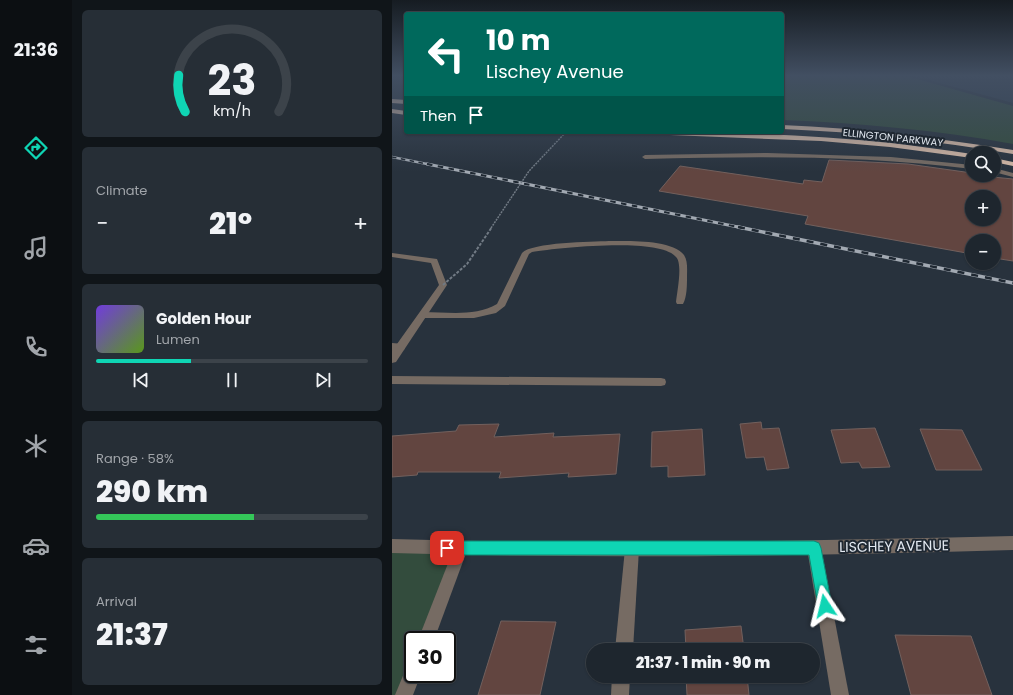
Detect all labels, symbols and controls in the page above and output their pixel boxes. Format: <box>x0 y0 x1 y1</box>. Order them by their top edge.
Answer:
text: 10 m <box>486 21 550 60</box>
icon: left <box>420 28 472 80</box>
text: 21:36 <box>14 37 58 62</box>
text: 23 <box>208 50 256 109</box>
text: Lischey Avenue <box>486 59 624 84</box>
text: km/h <box>213 100 251 120</box>
icon: arrive <box>465 104 487 126</box>
text: Then <box>420 105 457 126</box>
street label: ELLINGTON PARKWAY <box>842 125 944 150</box>
icon: directions <box>22 134 50 162</box>
map controls <box>965 146 1001 270</box>
button: search <box>965 146 1001 182</box>
text: Climate <box>96 181 147 200</box>
button: + <box>965 190 1001 226</box>
text: 21° <box>209 202 252 245</box>
text: − <box>96 208 108 239</box>
text: + <box>353 208 368 239</box>
icon: music <box>22 234 50 262</box>
button: − <box>965 234 1001 270</box>
text: Golden Hour <box>156 308 251 329</box>
text: Lumen <box>156 330 200 349</box>
icon: phone <box>22 333 50 361</box>
icon: previous <box>130 369 152 391</box>
icon: pause <box>221 369 243 391</box>
icon: next <box>312 369 334 391</box>
icon: climate <box>22 432 50 460</box>
text: Range · 58% <box>96 449 174 468</box>
text: 290 km <box>96 470 208 513</box>
pin <box>430 531 464 565</box>
icon: car <box>22 532 50 560</box>
street label: LISCHEY AVENUE <box>839 535 949 557</box>
icon: arrive <box>436 537 458 559</box>
position arrow <box>804 585 846 627</box>
text: Arrival <box>96 592 137 611</box>
text: 21:37 <box>96 613 168 656</box>
icon: filters <box>22 631 50 659</box>
speed limit sign: 30 <box>404 631 456 683</box>
text: 21:37 · 1 min · 90 m <box>636 652 770 673</box>

